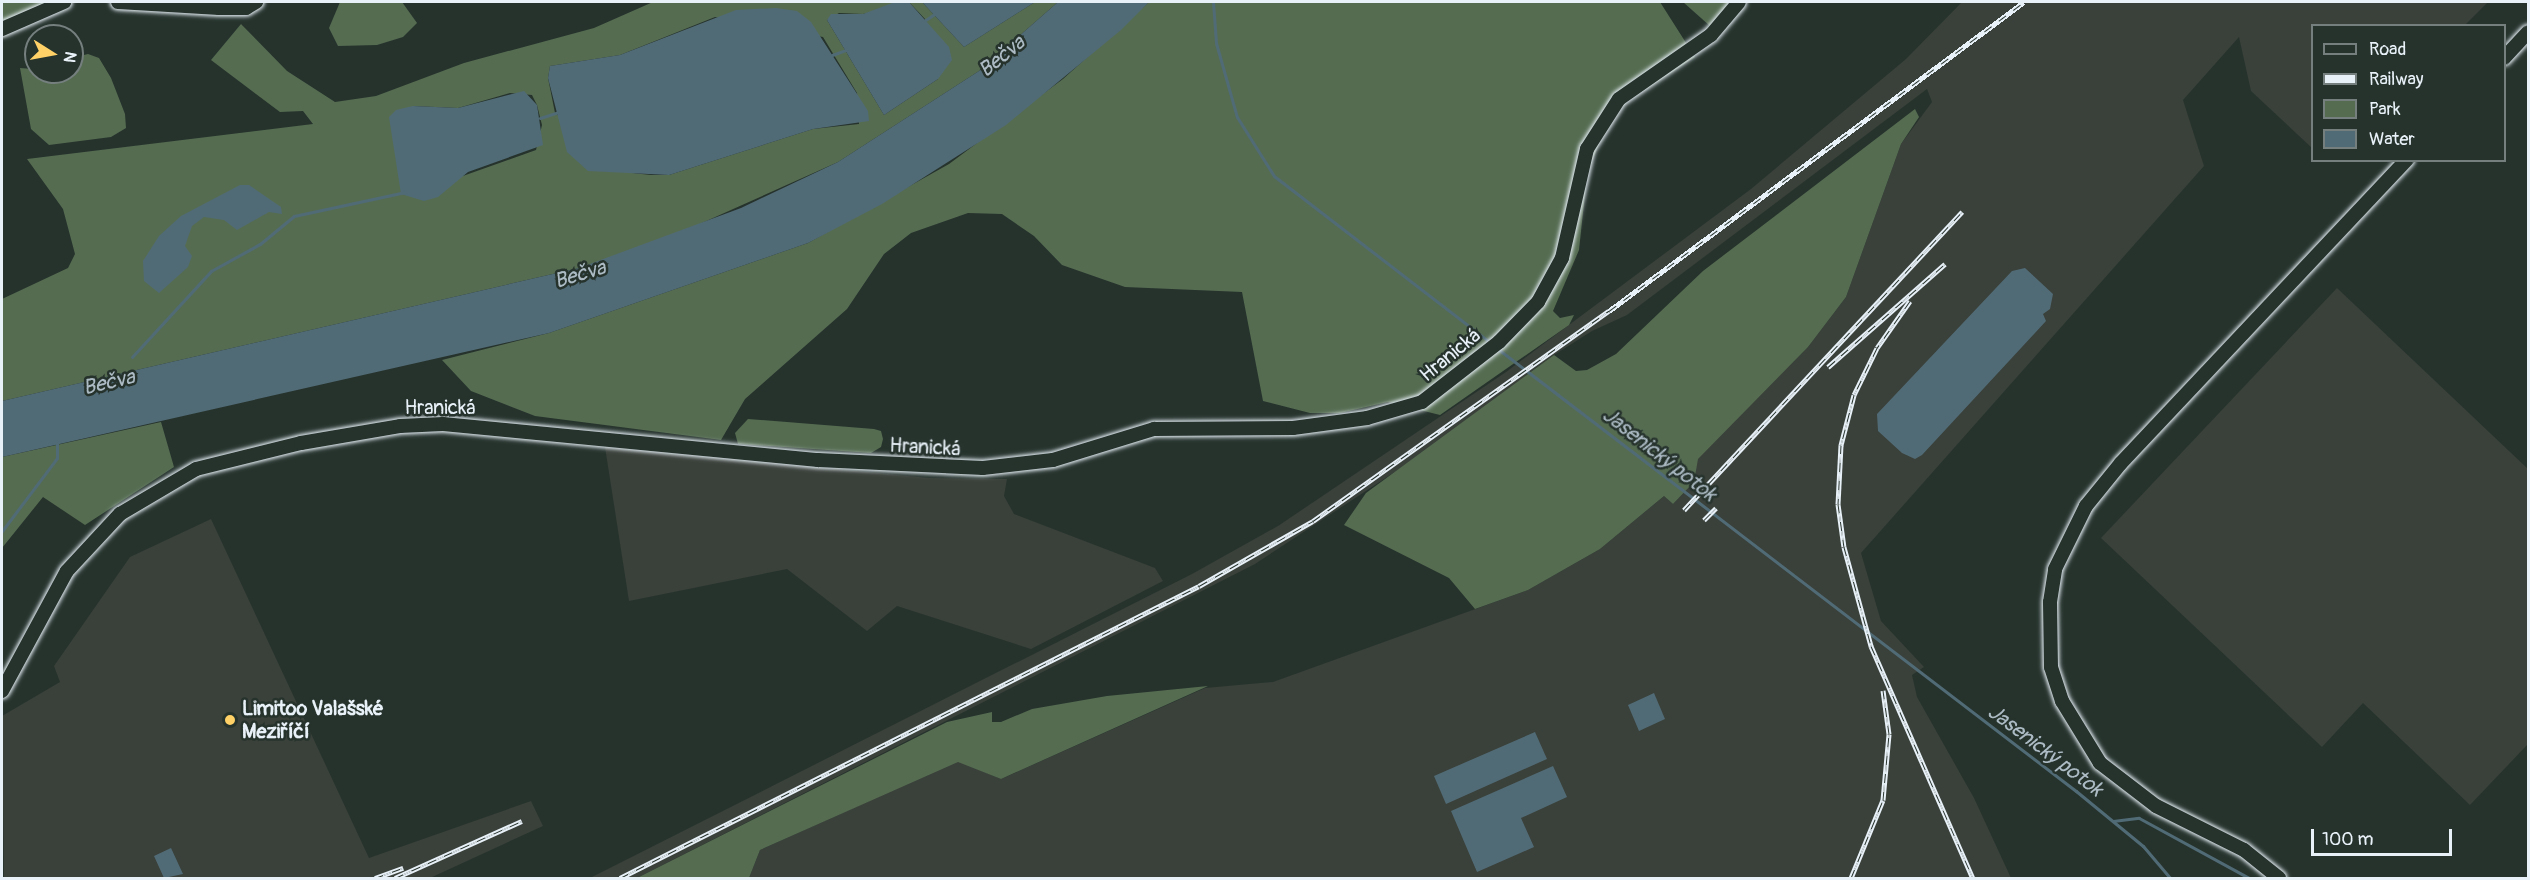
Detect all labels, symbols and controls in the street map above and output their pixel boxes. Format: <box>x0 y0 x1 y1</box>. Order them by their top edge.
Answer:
north arrow <box>24 24 84 84</box>
legend <box>2311 24 2506 162</box>
water label: Bečva <box>974 31 1030 83</box>
text: Road <box>2369 38 2406 61</box>
text: N <box>59 50 81 64</box>
text: Railway <box>2369 68 2424 91</box>
text: Park <box>2369 98 2401 121</box>
text: Water <box>2369 128 2415 151</box>
water label: Bečva <box>551 255 609 295</box>
street label: Hranická <box>1415 323 1485 387</box>
water label: Bečva <box>81 365 137 401</box>
street label: Hranická <box>404 395 476 419</box>
water label: Jasenický potok <box>1597 403 1721 507</box>
street label: Hranická <box>889 433 961 461</box>
place label: Limitoo Valašské Meziříčí <box>242 696 384 743</box>
water label: Jasenický potok <box>1983 700 2107 802</box>
marker: Limitoo Valašské Meziříčí <box>223 713 237 727</box>
scale bar <box>2314 817 2455 855</box>
text: 100 m <box>2322 828 2374 851</box>

